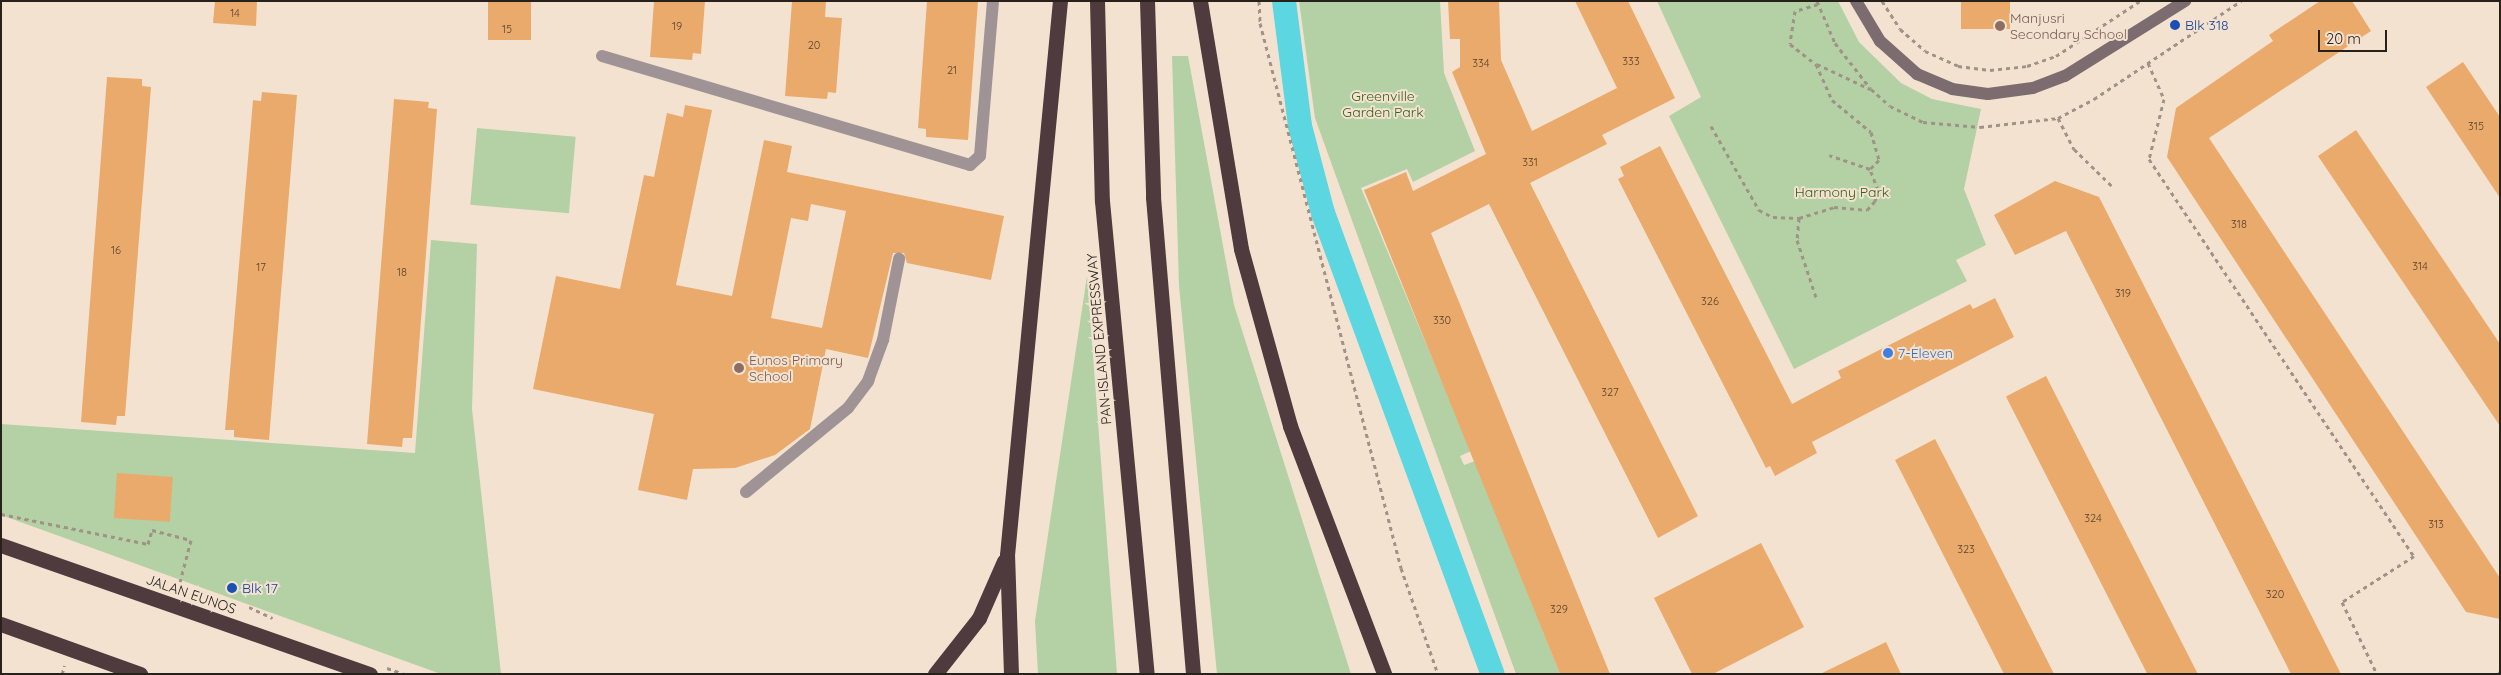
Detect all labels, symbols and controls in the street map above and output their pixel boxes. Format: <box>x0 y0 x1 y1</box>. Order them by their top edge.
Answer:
house number: 14 <box>230 6 240 20</box>
place label: Manjusri Secondary School <box>2010 10 2127 42</box>
place label: Blk 318 <box>2185 17 2229 33</box>
house number: 19 <box>672 19 682 33</box>
marker: Blk 318 <box>2169 19 2181 31</box>
marker: Manjusri Secondary School <box>1994 20 2006 32</box>
scale bar <box>2321 20 2390 52</box>
house number: 15 <box>502 22 512 36</box>
text: 20 m <box>2326 29 2361 48</box>
house number: 20 <box>808 38 820 52</box>
house number: 333 <box>1622 54 1640 68</box>
house number: 334 <box>1472 56 1490 70</box>
house number: 21 <box>947 63 957 77</box>
park label: Greenville Garden Park <box>1342 88 1424 120</box>
house number: 315 <box>2468 119 2484 133</box>
house number: 331 <box>1522 155 1538 169</box>
park label: Harmony Park <box>1795 184 1889 200</box>
house number: 318 <box>2231 217 2247 231</box>
house number: 16 <box>111 243 121 257</box>
street label: PAN-ISLAND EXPRESSWAY <box>1083 253 1115 425</box>
house number: 314 <box>2412 259 2428 273</box>
house number: 17 <box>256 260 266 274</box>
house number: 18 <box>397 265 407 279</box>
house number: 319 <box>2115 286 2131 300</box>
house number: 326 <box>1701 294 1719 308</box>
house number: 330 <box>1433 313 1451 327</box>
place label: 7-Eleven <box>1898 345 1953 361</box>
marker: 7-Eleven <box>1882 347 1894 359</box>
place label: Eunos Primary School <box>749 352 843 384</box>
marker: Eunos Primary School <box>733 362 745 374</box>
house number: 327 <box>1601 385 1619 399</box>
house number: 324 <box>2084 511 2102 525</box>
house number: 313 <box>2428 517 2444 531</box>
house number: 323 <box>1957 542 1975 556</box>
street label: JALAN EUNOS <box>144 571 238 617</box>
place label: Blk 17 <box>242 580 278 596</box>
marker: Blk 17 <box>226 582 238 594</box>
house number: 320 <box>2266 587 2284 601</box>
house number: 329 <box>1550 602 1568 616</box>

